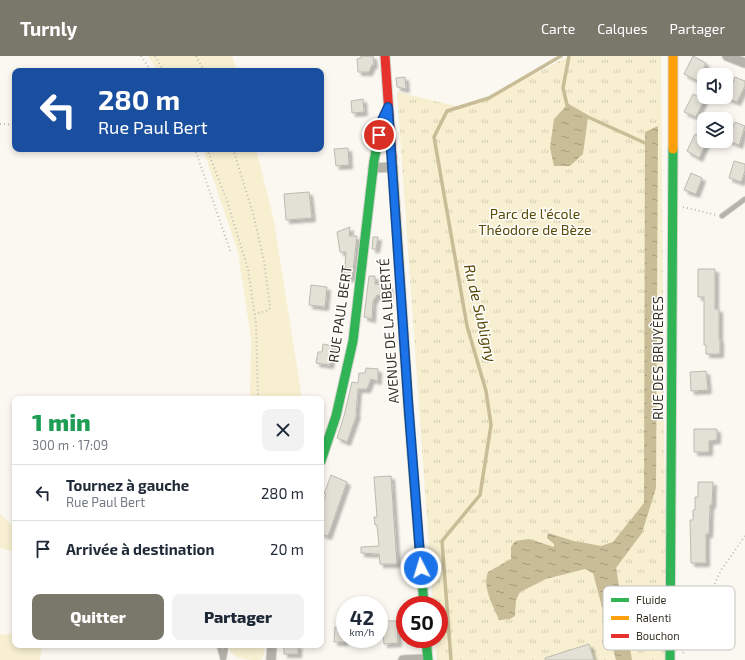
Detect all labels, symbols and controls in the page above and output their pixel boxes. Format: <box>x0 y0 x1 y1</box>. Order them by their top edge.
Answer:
text: Turnly <box>20 17 77 40</box>
text: Carte <box>541 20 575 37</box>
text: Calques <box>597 20 648 37</box>
text: Partager <box>670 20 725 37</box>
map controls <box>697 68 733 148</box>
button: sound <box>697 68 733 104</box>
text: 280 m <box>98 82 180 116</box>
icon: left <box>32 84 84 136</box>
button: layers <box>697 112 733 148</box>
text: Rue Paul Bert <box>98 116 208 138</box>
pin <box>362 118 396 152</box>
icon: arrive <box>368 124 390 146</box>
park label: Parc de l'école Théodore de Bèze <box>478 205 592 238</box>
street label: AVENUE DE LA LIBERTÉ <box>375 258 402 404</box>
water label: Ru de Subligny <box>460 262 501 364</box>
street label: RUE PAUL BERT <box>324 264 355 364</box>
street label: RUE DES BRUYÈRES <box>649 296 666 420</box>
text: 1 min <box>32 407 91 436</box>
button: close <box>262 409 304 451</box>
text: 300 m · 17:09 <box>32 437 108 453</box>
text: Tournez à gauche <box>66 476 189 494</box>
icon: left <box>32 482 54 504</box>
text: 280 m <box>261 484 304 502</box>
text: Rue Paul Bert <box>66 494 145 510</box>
icon: arrive <box>32 538 54 560</box>
text: Arrivée à destination <box>66 540 214 558</box>
text: 20 m <box>270 540 304 558</box>
position arrow <box>400 547 442 589</box>
legend <box>603 586 735 650</box>
text: Fluide <box>636 593 666 606</box>
button: Quitter <box>32 594 164 640</box>
button: Partager <box>172 594 304 640</box>
speed limit sign: 50 <box>396 596 448 648</box>
text: 42 <box>350 605 374 629</box>
text: Ralenti <box>636 611 671 624</box>
text: km/h <box>350 626 374 638</box>
text: Bouchon <box>636 629 680 642</box>

